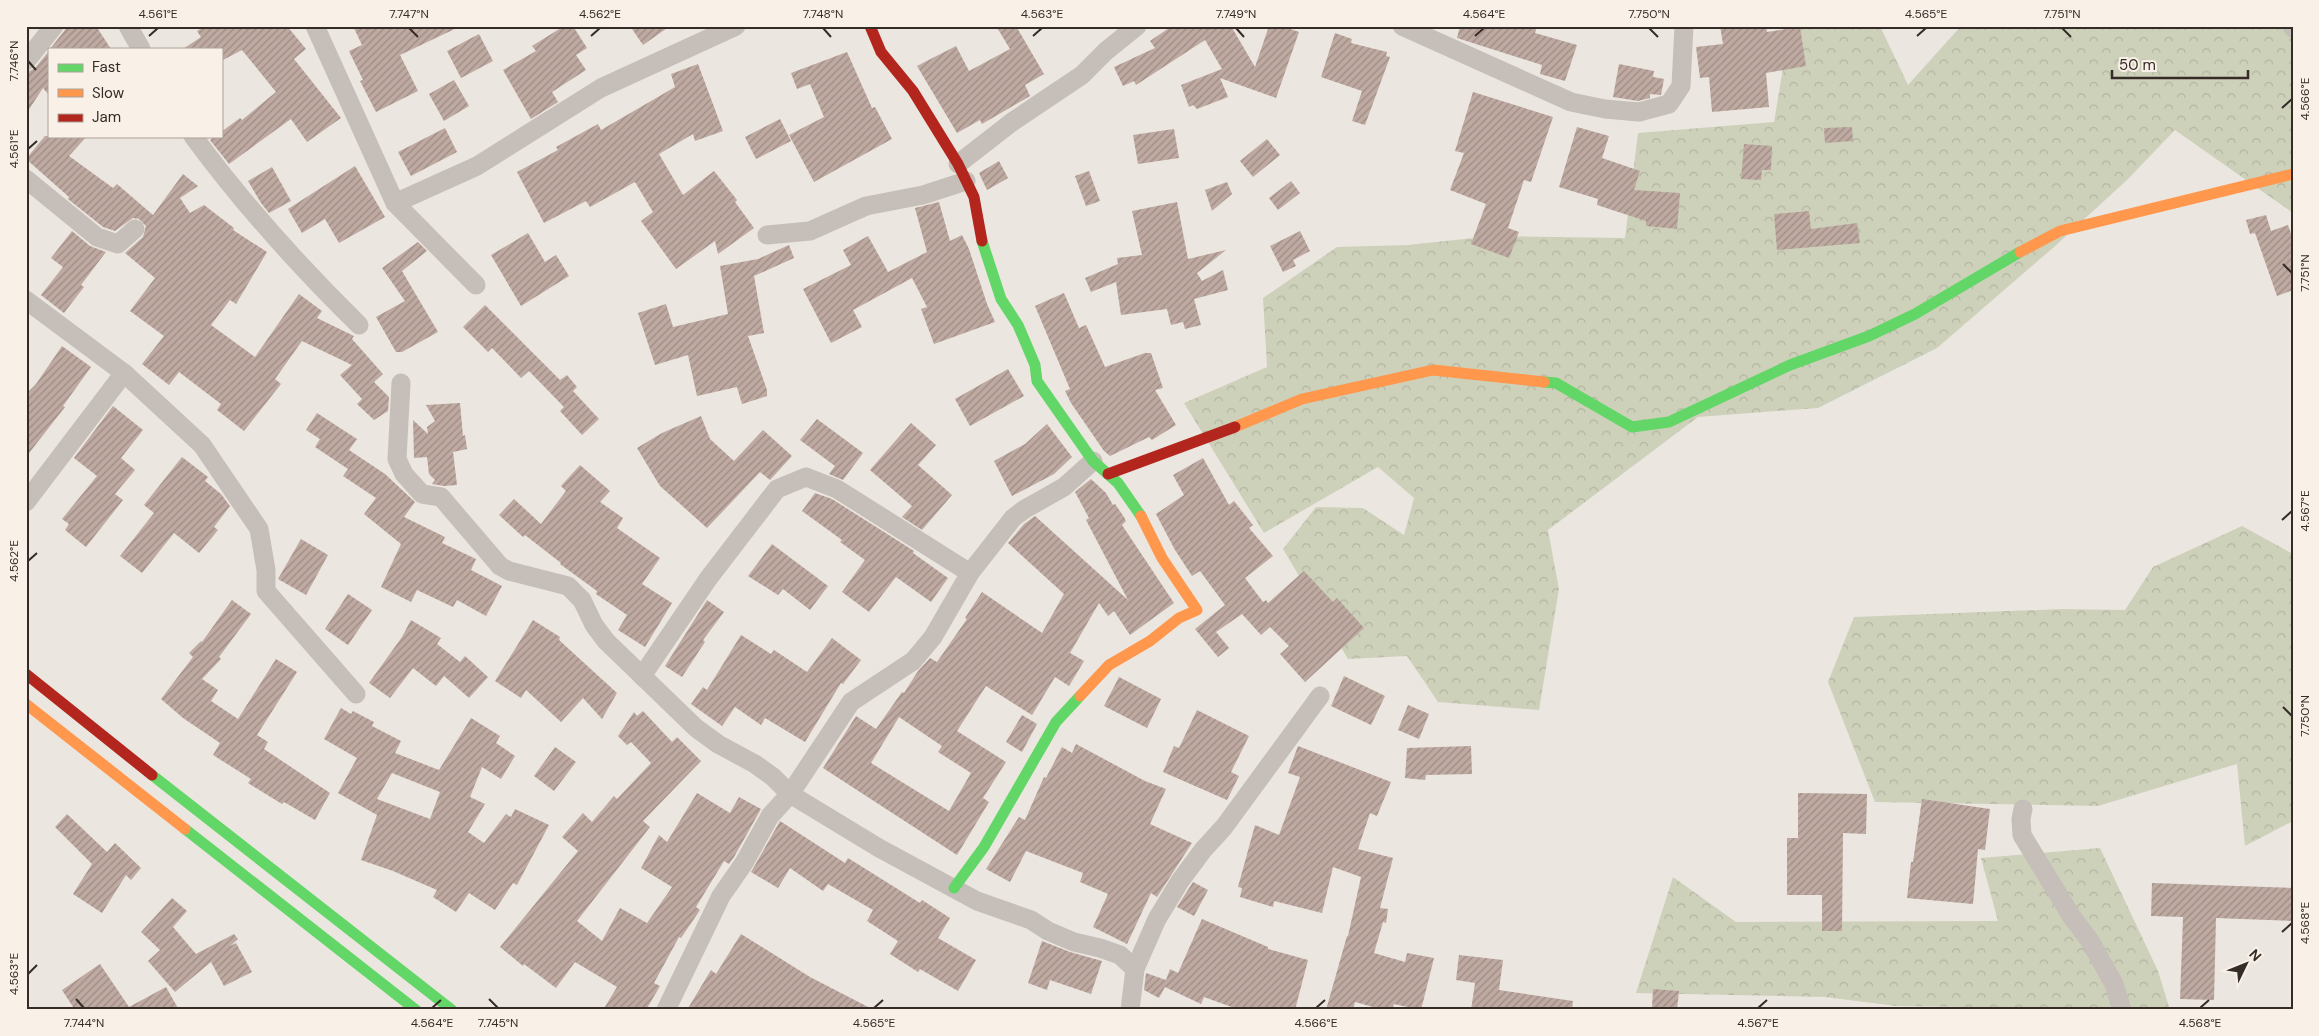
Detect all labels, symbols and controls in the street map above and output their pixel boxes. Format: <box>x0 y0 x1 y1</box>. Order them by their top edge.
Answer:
text: 4.561°E <box>138 6 178 22</box>
text: 7.747°N <box>389 6 429 22</box>
text: 4.562°E <box>579 6 621 22</box>
text: 7.748°N <box>803 6 843 22</box>
text: 4.563°E <box>1021 6 1063 22</box>
text: 7.749°N <box>1216 6 1256 22</box>
text: 4.564°E <box>1463 6 1506 22</box>
text: 7.750°N <box>1628 6 1670 22</box>
text: 4.565°E <box>1905 6 1947 22</box>
text: 7.751°N <box>2043 6 2081 22</box>
text: 7.746°N <box>6 41 22 81</box>
legend <box>48 48 222 138</box>
scale bar <box>2112 48 2248 80</box>
text: 50 m <box>2119 55 2156 75</box>
text: Fast <box>92 57 121 77</box>
text: 4.566°E <box>2297 77 2313 120</box>
text: Slow <box>92 83 125 103</box>
text: Jam <box>92 107 121 127</box>
text: 4.561°E <box>6 129 22 169</box>
text: 7.751°N <box>2297 254 2313 292</box>
text: 4.567°E <box>2297 490 2313 532</box>
text: 4.562°E <box>6 540 22 582</box>
text: 7.750°N <box>2297 695 2313 737</box>
text: 4.568°E <box>2297 901 2313 944</box>
north arrow <box>2222 938 2272 988</box>
text: N <box>2245 945 2266 965</box>
text: 4.563°E <box>6 953 22 995</box>
text: 7.744°N <box>64 1015 104 1031</box>
text: 4.564°E <box>411 1015 454 1031</box>
text: 7.745°N <box>478 1015 518 1031</box>
text: 4.565°E <box>853 1015 895 1031</box>
text: 4.566°E <box>1295 1015 1338 1031</box>
text: 4.567°E <box>1737 1015 1779 1031</box>
text: 4.568°E <box>2179 1015 2222 1031</box>

